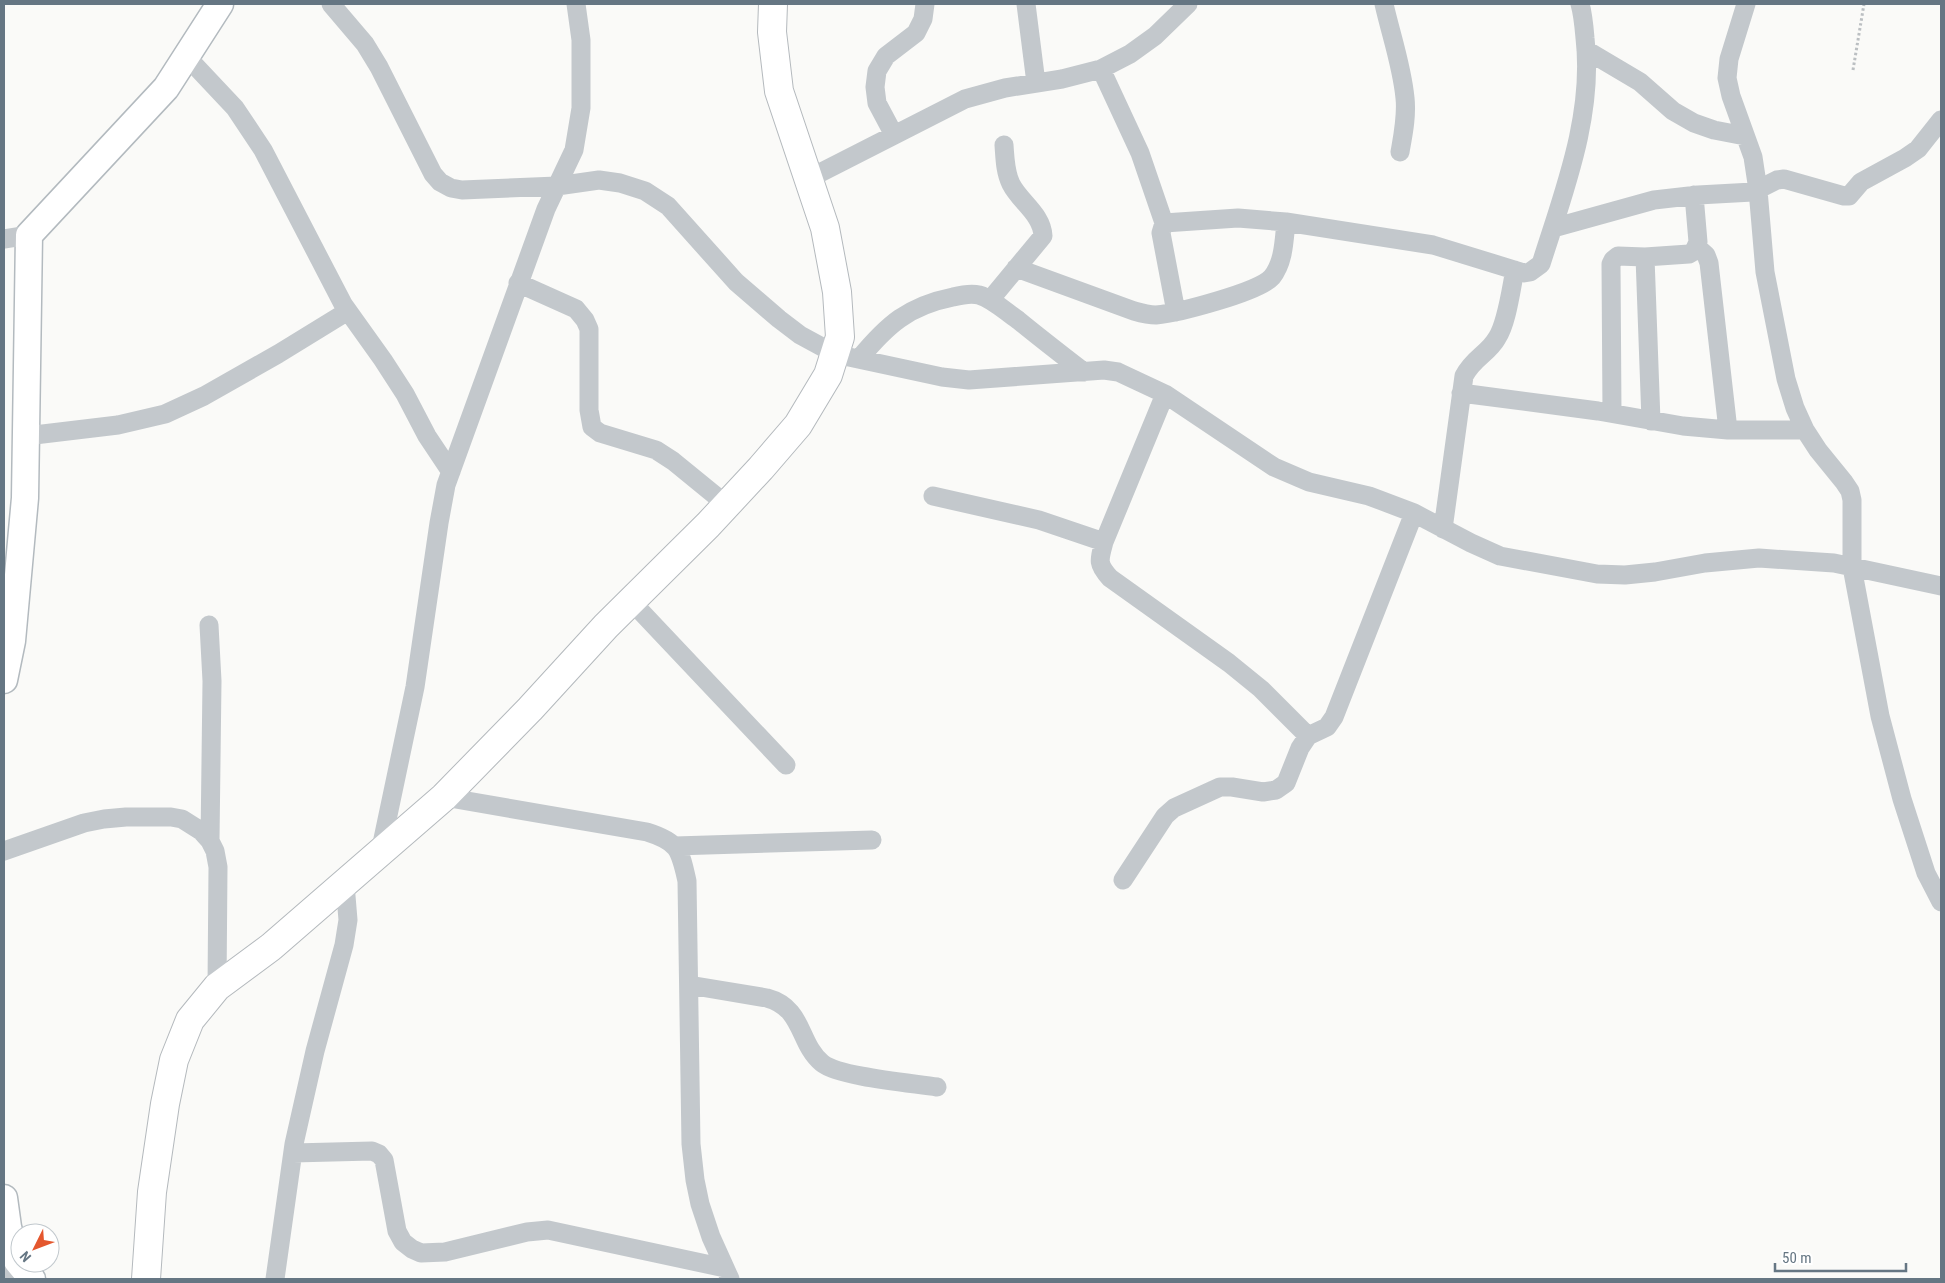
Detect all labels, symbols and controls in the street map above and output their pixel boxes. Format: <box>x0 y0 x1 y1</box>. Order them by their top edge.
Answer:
north arrow <box>10 1223 60 1273</box>
scale bar <box>1775 1240 1906 1272</box>
text: N <box>17 1248 34 1265</box>
text: 50 m <box>1782 1249 1812 1267</box>

